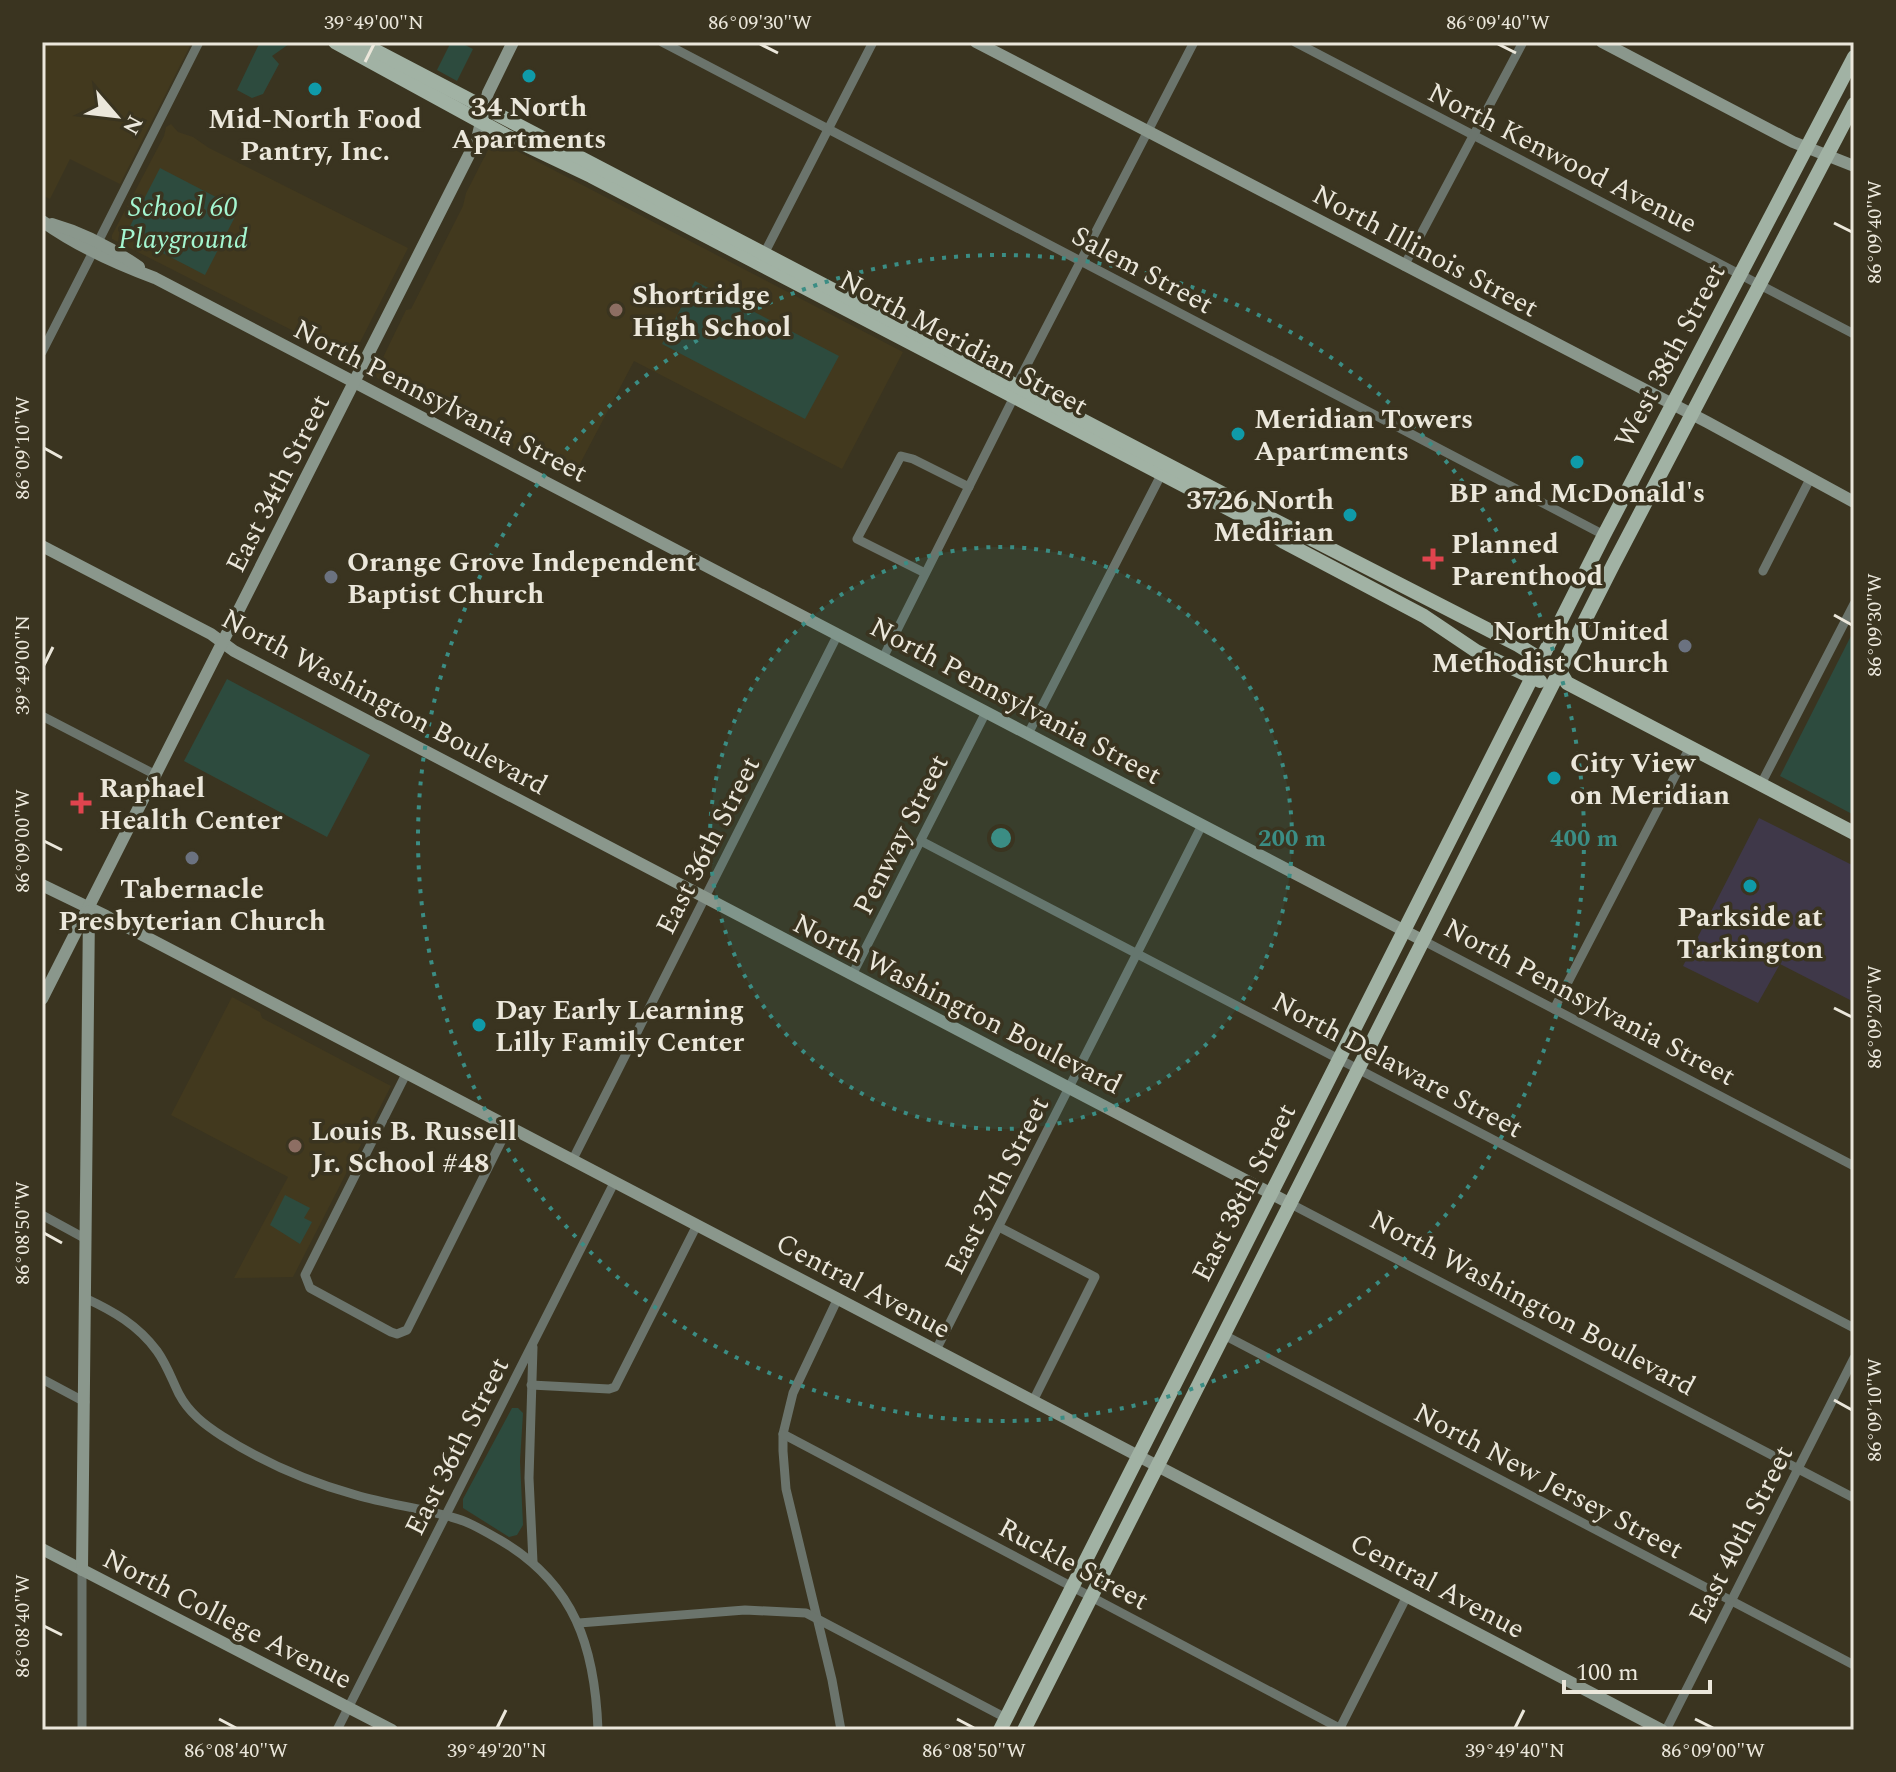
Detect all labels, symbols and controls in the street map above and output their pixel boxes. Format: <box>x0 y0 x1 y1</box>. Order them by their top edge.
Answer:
text: 39°49'00"N <box>324 8 424 38</box>
text: 86°09'30"W <box>708 8 812 38</box>
text: 86°09'40"W <box>1446 8 1550 38</box>
marker: 34 North Apartments <box>520 67 538 85</box>
street label: North Kenwood Avenue <box>1420 72 1705 245</box>
north arrow <box>76 76 156 156</box>
marker: Mid-North Food Pantry, Inc. <box>306 80 324 98</box>
place label: 34 North Apartments <box>452 86 606 161</box>
place label: Mid-North Food Pantry, Inc. <box>208 98 422 173</box>
text: N <box>114 109 151 140</box>
street label: North Illinois Street <box>1305 173 1546 329</box>
text: 86°09'40"W <box>1860 180 1890 284</box>
park label: School 60 Playground <box>118 186 248 261</box>
street label: Salem Street <box>1064 215 1221 326</box>
street label: West 38th Street <box>1603 256 1737 456</box>
street label: North Meridian Street <box>831 259 1096 427</box>
place label: Shortridge High School <box>632 274 791 349</box>
marker: Shortridge High School <box>607 301 625 319</box>
street label: North Pennsylvania Street <box>286 308 595 494</box>
street label: East 34th Street <box>215 387 342 580</box>
text: 86°09'10"W <box>8 396 38 500</box>
place label: Meridian Towers Apartments <box>1254 398 1473 473</box>
marker: Meridian Towers Apartments <box>1229 425 1247 443</box>
marker: BP and McDonald's <box>1568 453 1586 471</box>
place label: BP and McDonald's <box>1449 472 1705 515</box>
place label: 3726 North Medirian <box>1186 479 1334 554</box>
marker: 3726 North Medirian <box>1341 506 1359 524</box>
place label: Planned Parenthood <box>1451 523 1603 598</box>
place label: Orange Grove Independent Baptist Church <box>347 541 697 616</box>
marker: Planned Parenthood <box>1422 548 1444 570</box>
marker: Orange Grove Independent Baptist Church <box>322 568 340 586</box>
text: 86°09'30"W <box>1860 573 1890 677</box>
street label: North Washington Boulevard <box>213 598 555 807</box>
street label: North Pennsylvania Street <box>862 606 1169 797</box>
place label: North United Methodist Church <box>1432 610 1669 685</box>
text: 39°49'00"N <box>8 615 38 715</box>
marker: North United Methodist Church <box>1676 637 1694 655</box>
place label: City View on Meridian <box>1570 742 1730 817</box>
street label: Penway Street <box>842 747 960 923</box>
street label: East 36th Street <box>645 749 772 942</box>
place label: Raphael Health Center <box>99 767 283 842</box>
marker: City View on Meridian <box>1545 769 1563 787</box>
text: 86°09'00"W <box>8 789 38 893</box>
marker: Raphael Health Center <box>70 792 92 814</box>
text: 200 m <box>1258 821 1326 857</box>
text: 400 m <box>1550 821 1618 857</box>
centre of rings <box>987 824 1015 852</box>
marker: Tabernacle Presbyterian Church <box>183 849 201 867</box>
place label: Tabernacle Presbyterian Church <box>58 868 326 943</box>
marker: Parkside at Tarkington <box>1741 877 1759 895</box>
place label: Parkside at Tarkington <box>1677 896 1823 971</box>
street label: North Washington Boulevard <box>785 902 1129 1106</box>
street label: North Pennsylvania Street <box>1436 907 1743 1098</box>
text: 86°09'20"W <box>1860 965 1890 1069</box>
street label: North Delaware Street <box>1264 981 1531 1150</box>
place label: Day Early Learning Lilly Family Center <box>495 989 744 1064</box>
marker: Day Early Learning Lilly Family Center <box>470 1016 488 1034</box>
street label: East 37th Street <box>934 1089 1061 1282</box>
street label: East 38th Street <box>1181 1096 1308 1289</box>
place label: Louis B. Russell Jr. School #48 <box>311 1110 517 1185</box>
marker: Louis B. Russell Jr. School #48 <box>286 1137 304 1155</box>
text: 86°08'50"W <box>8 1181 38 1285</box>
street label: North Washington Boulevard <box>1361 1199 1703 1408</box>
street label: Central Avenue <box>768 1222 959 1351</box>
street label: East 36th Street <box>394 1350 521 1543</box>
text: 86°09'10"W <box>1860 1358 1890 1462</box>
street label: North New Jersey Street <box>1406 1392 1691 1571</box>
street label: East 40th Street <box>1678 1438 1805 1631</box>
street label: Ruckle Street <box>990 1507 1156 1622</box>
street label: Central Avenue <box>1342 1522 1533 1651</box>
street label: North College Avenue <box>95 1538 360 1701</box>
text: 86°08'40"W <box>8 1574 38 1678</box>
scale bar <box>1564 1644 1710 1694</box>
text: 100 m <box>1576 1655 1639 1691</box>
text: 86°08'40"W <box>184 1736 288 1766</box>
text: 39°49'20"N <box>447 1736 547 1766</box>
text: 86°08'50"W <box>922 1736 1026 1766</box>
text: 39°49'40"N <box>1465 1736 1565 1766</box>
text: 86°09'00"W <box>1661 1736 1765 1766</box>

